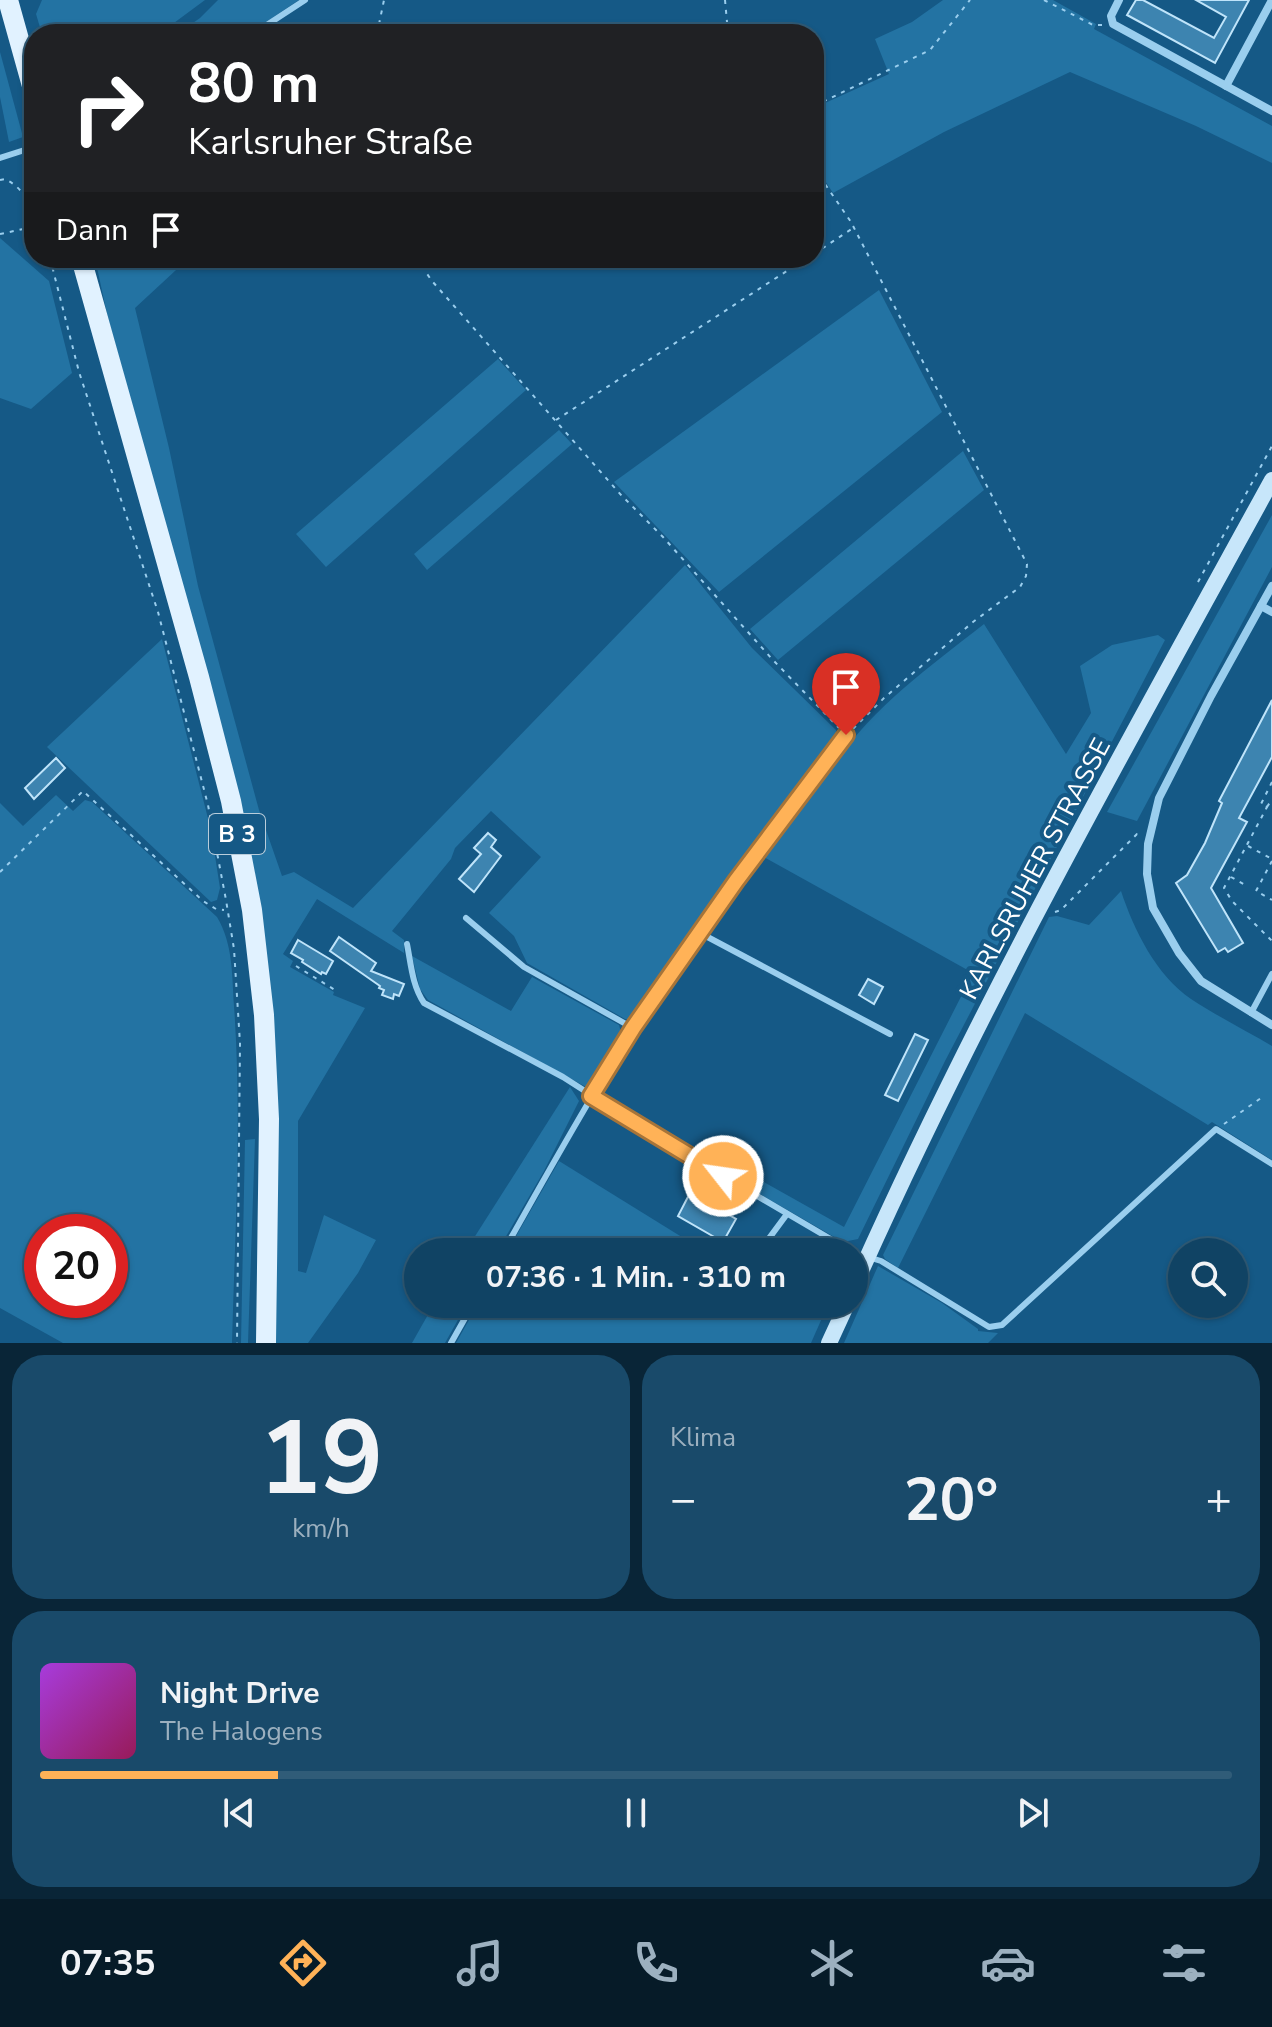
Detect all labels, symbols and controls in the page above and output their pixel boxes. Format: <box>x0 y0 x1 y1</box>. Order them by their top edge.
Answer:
text: 80 m <box>188 45 319 122</box>
icon: right <box>56 56 160 160</box>
text: Karlsruher Straße <box>188 118 473 167</box>
icon: arrive <box>144 208 188 252</box>
text: Dann <box>56 210 128 251</box>
pin <box>812 653 880 735</box>
icon: arrive <box>824 665 868 709</box>
street label: KARLSRUHER STRASSE <box>951 732 1119 1006</box>
road number: B 3 <box>209 814 265 854</box>
position arrow <box>681 1134 765 1218</box>
speed limit sign: 20 <box>24 1214 128 1318</box>
map controls <box>1168 1238 1248 1318</box>
button: search <box>1168 1238 1248 1318</box>
text: 07:36 · 1 Min. · 310 m <box>486 1257 786 1298</box>
text: 19 <box>259 1388 383 1530</box>
text: Klima <box>670 1420 736 1455</box>
text: 20° <box>904 1459 998 1541</box>
text: − <box>670 1470 696 1530</box>
text: + <box>1206 1470 1232 1530</box>
text: km/h <box>292 1511 350 1546</box>
text: Night Drive <box>160 1673 319 1714</box>
text: The Halogens <box>160 1714 323 1749</box>
icon: previous <box>217 1791 261 1835</box>
icon: pause <box>614 1791 658 1835</box>
icon: next <box>1011 1791 1055 1835</box>
icon: directions <box>275 1935 331 1991</box>
icon: music <box>452 1935 508 1991</box>
icon: phone <box>628 1935 684 1991</box>
icon: climate <box>804 1935 860 1991</box>
icon: car <box>980 1935 1036 1991</box>
icon: filters <box>1156 1935 1212 1991</box>
text: 07:35 <box>60 1939 155 1988</box>

